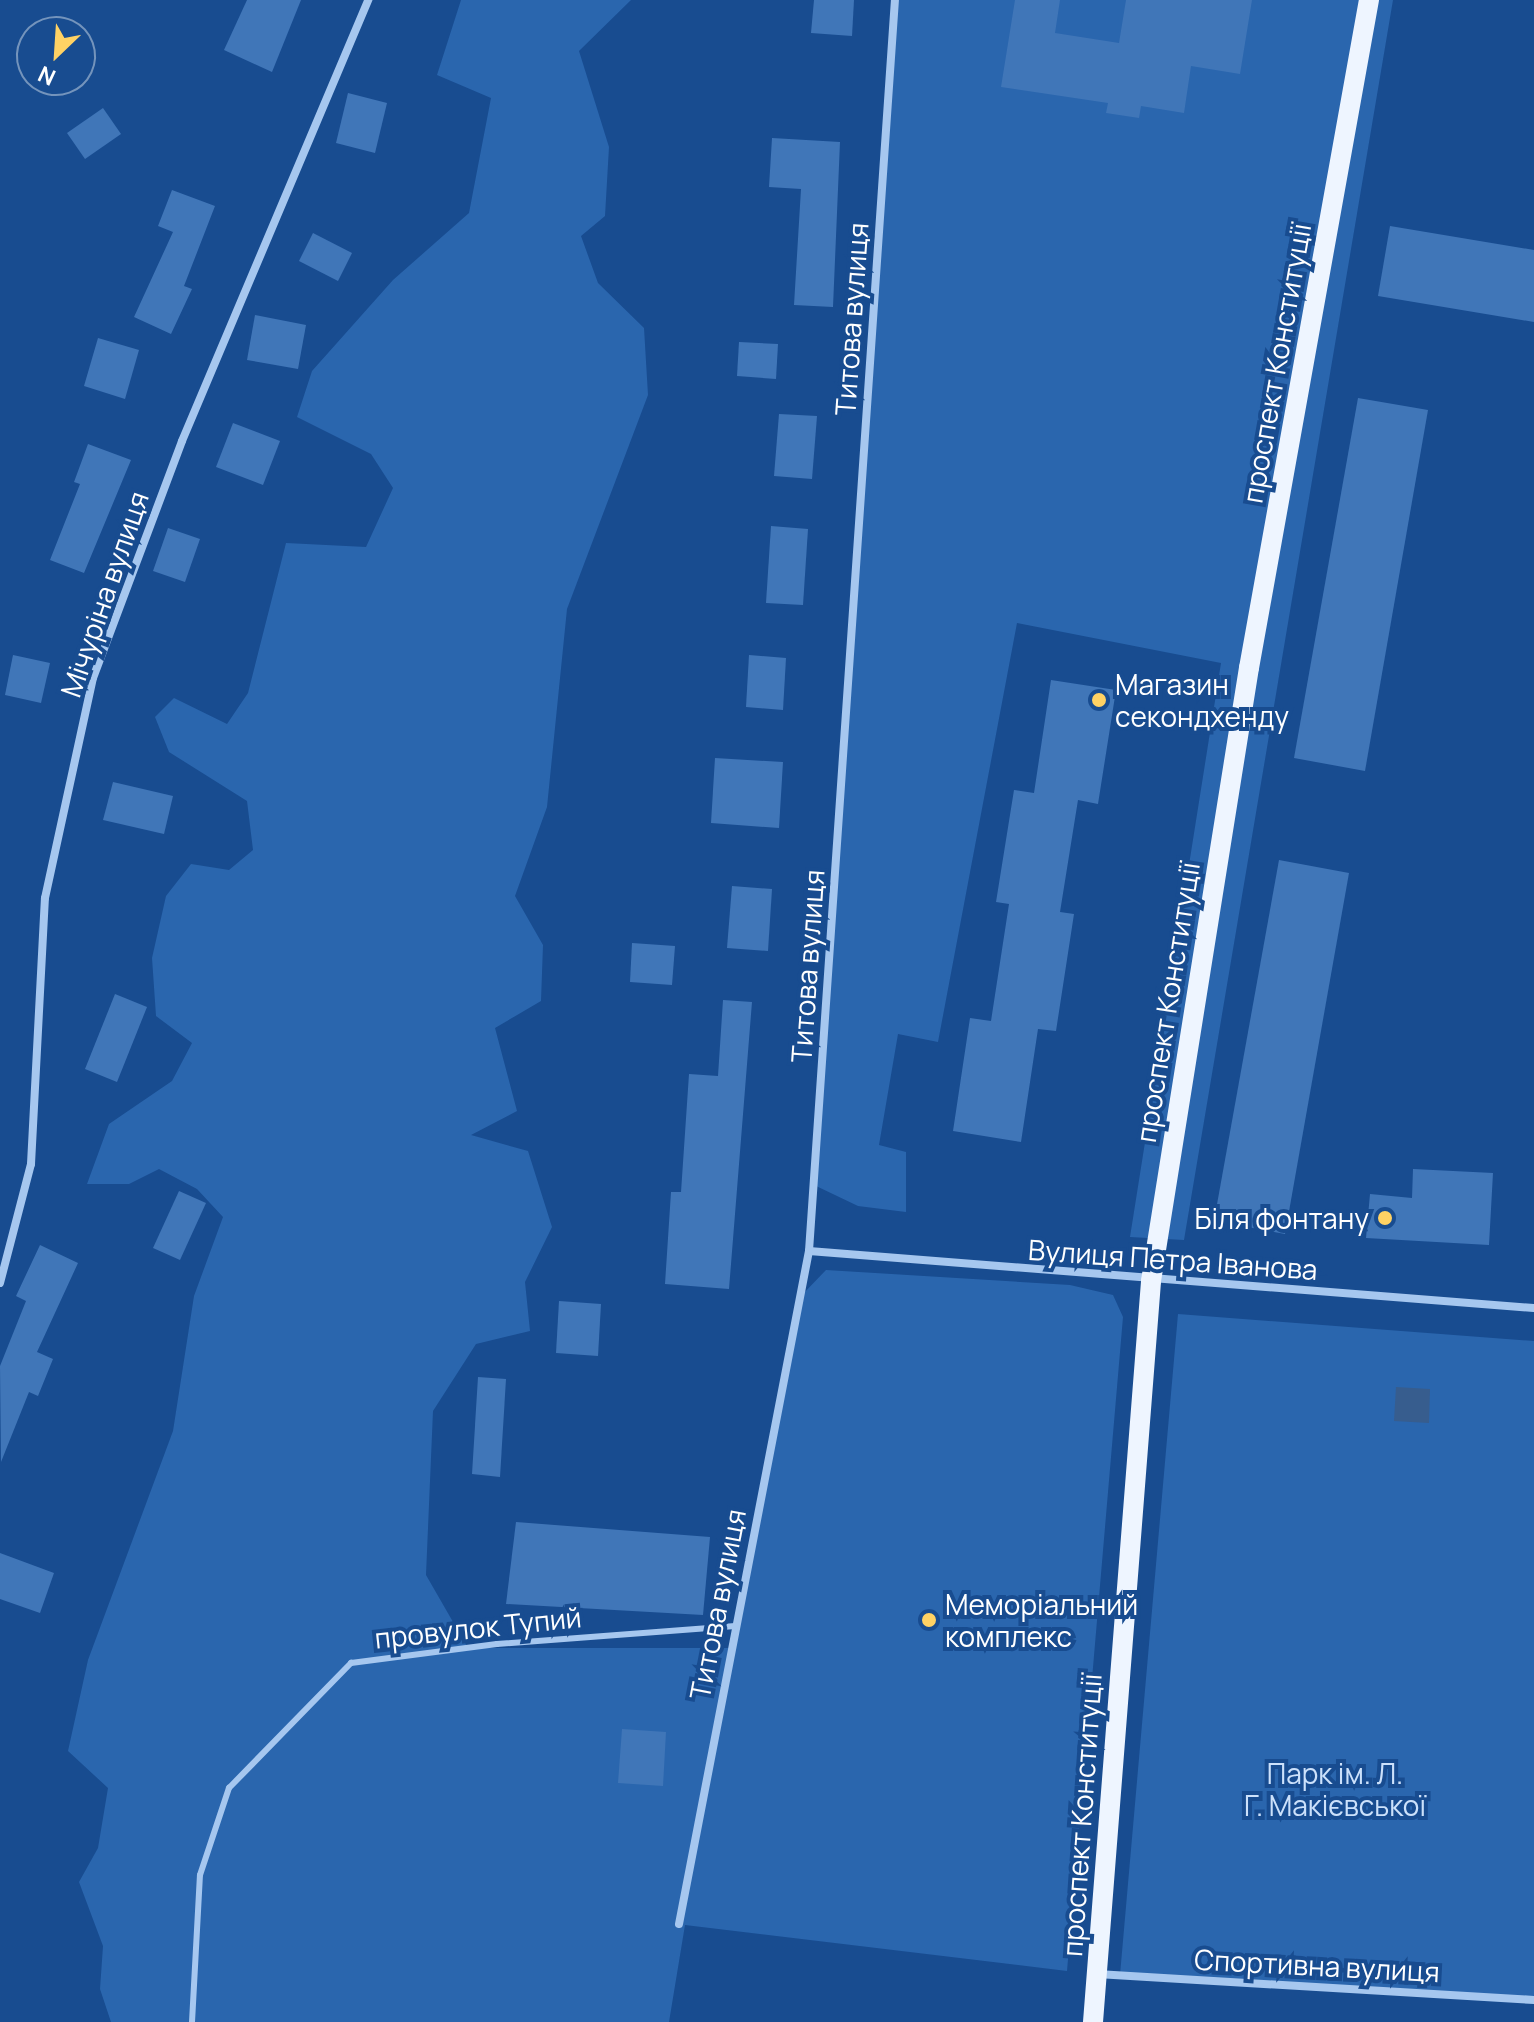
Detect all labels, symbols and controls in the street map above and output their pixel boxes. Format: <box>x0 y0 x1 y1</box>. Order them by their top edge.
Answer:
north arrow <box>16 16 96 96</box>
text: N <box>33 59 60 93</box>
street label: проспект Конституції <box>1235 220 1317 506</box>
street label: Титова вулиця <box>828 221 874 417</box>
street label: Мічуріна вулиця <box>53 487 155 701</box>
place label: Магазин секондхенду <box>1115 667 1289 733</box>
marker: Магазин секондхенду <box>1090 691 1108 709</box>
street label: проспект Конституції <box>1128 859 1206 1145</box>
street label: Титова вулиця <box>784 868 830 1064</box>
place label: Біля фонтану <box>1195 1201 1369 1235</box>
marker: Біля фонтану <box>1376 1209 1394 1227</box>
street label: Вулиця Петра Іванова <box>1027 1232 1319 1286</box>
street label: Титова вулиця <box>682 1506 752 1702</box>
place label: Меморіальний комплекс <box>945 1587 1138 1653</box>
street label: провулок Тупий <box>373 1599 583 1655</box>
marker: Меморіальний комплекс <box>920 1611 938 1629</box>
street label: проспект Конституції <box>1054 1672 1108 1958</box>
park label: Парк ім. Л. Г. Макієвської <box>1244 1756 1426 1822</box>
street label: Спортивна вулиця <box>1193 1942 1441 1988</box>

